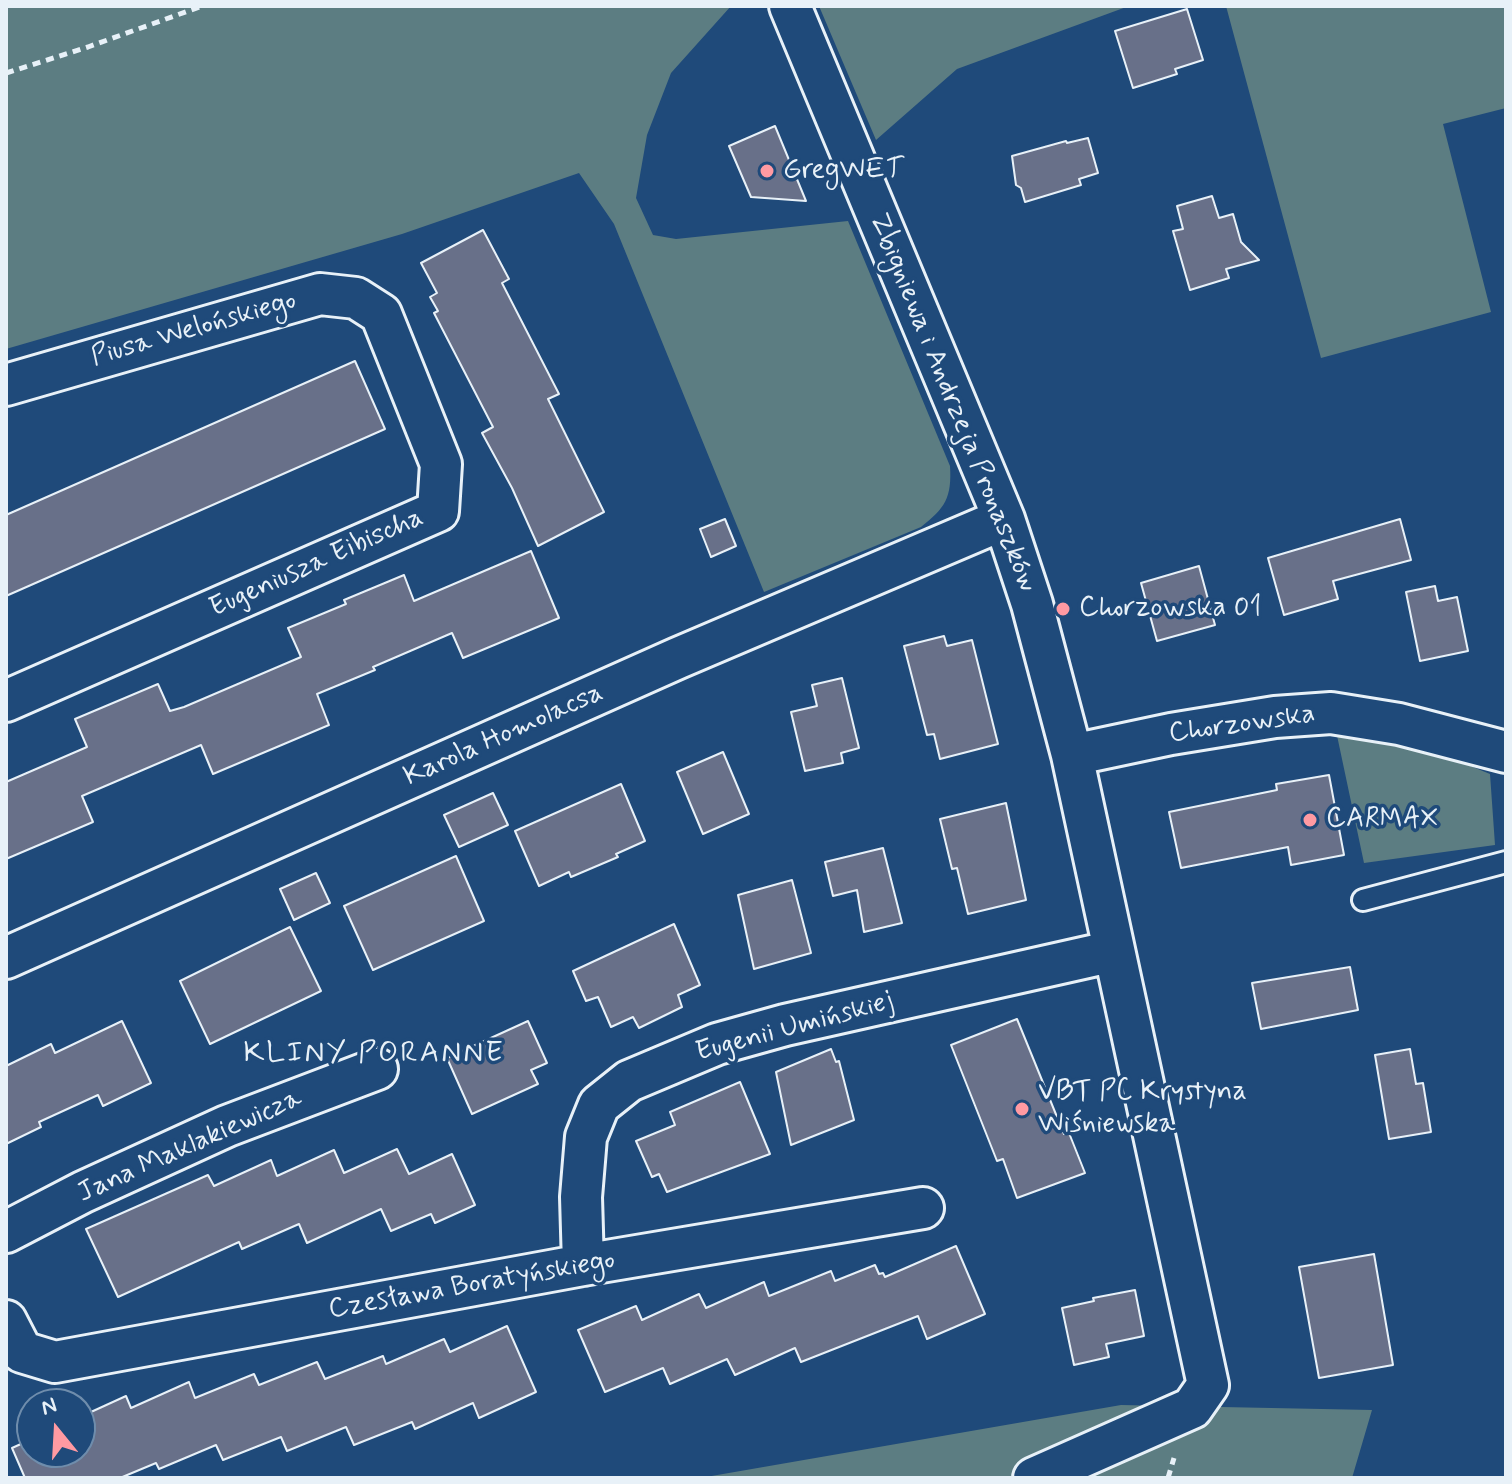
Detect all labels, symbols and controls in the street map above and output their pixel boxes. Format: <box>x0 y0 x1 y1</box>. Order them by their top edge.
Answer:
place label: GregWET <box>783 154 904 188</box>
marker: GregWET <box>758 162 776 180</box>
street label: Zbigniewa i Andrzeja Pronaszków <box>860 209 1044 597</box>
street label: Piusa Welońskiego <box>88 285 300 375</box>
street label: Eugeniusza Eibischa <box>205 502 429 626</box>
place label: Chorzowska 01 <box>1079 592 1262 626</box>
marker: Chorzowska 01 <box>1054 600 1072 618</box>
street label: Karola Homolacsa <box>399 677 609 795</box>
street label: Chorzowska <box>1167 698 1317 752</box>
place label: CARMAX <box>1326 803 1438 837</box>
marker: CARMAX <box>1301 811 1319 829</box>
street label: Eugenii Umińskiej <box>692 985 898 1071</box>
district label: KLINY PORANNE <box>246 1037 502 1073</box>
place label: VBT PC Krystyna Wiśniewska <box>1038 1076 1247 1142</box>
street label: Jana Maklakiewicza <box>73 1082 307 1212</box>
marker: VBT PC Krystyna Wiśniewska <box>1013 1100 1031 1118</box>
street label: Czesława Boratyńskiego <box>326 1244 618 1328</box>
north arrow <box>16 1388 96 1468</box>
text: N <box>38 1391 60 1423</box>

